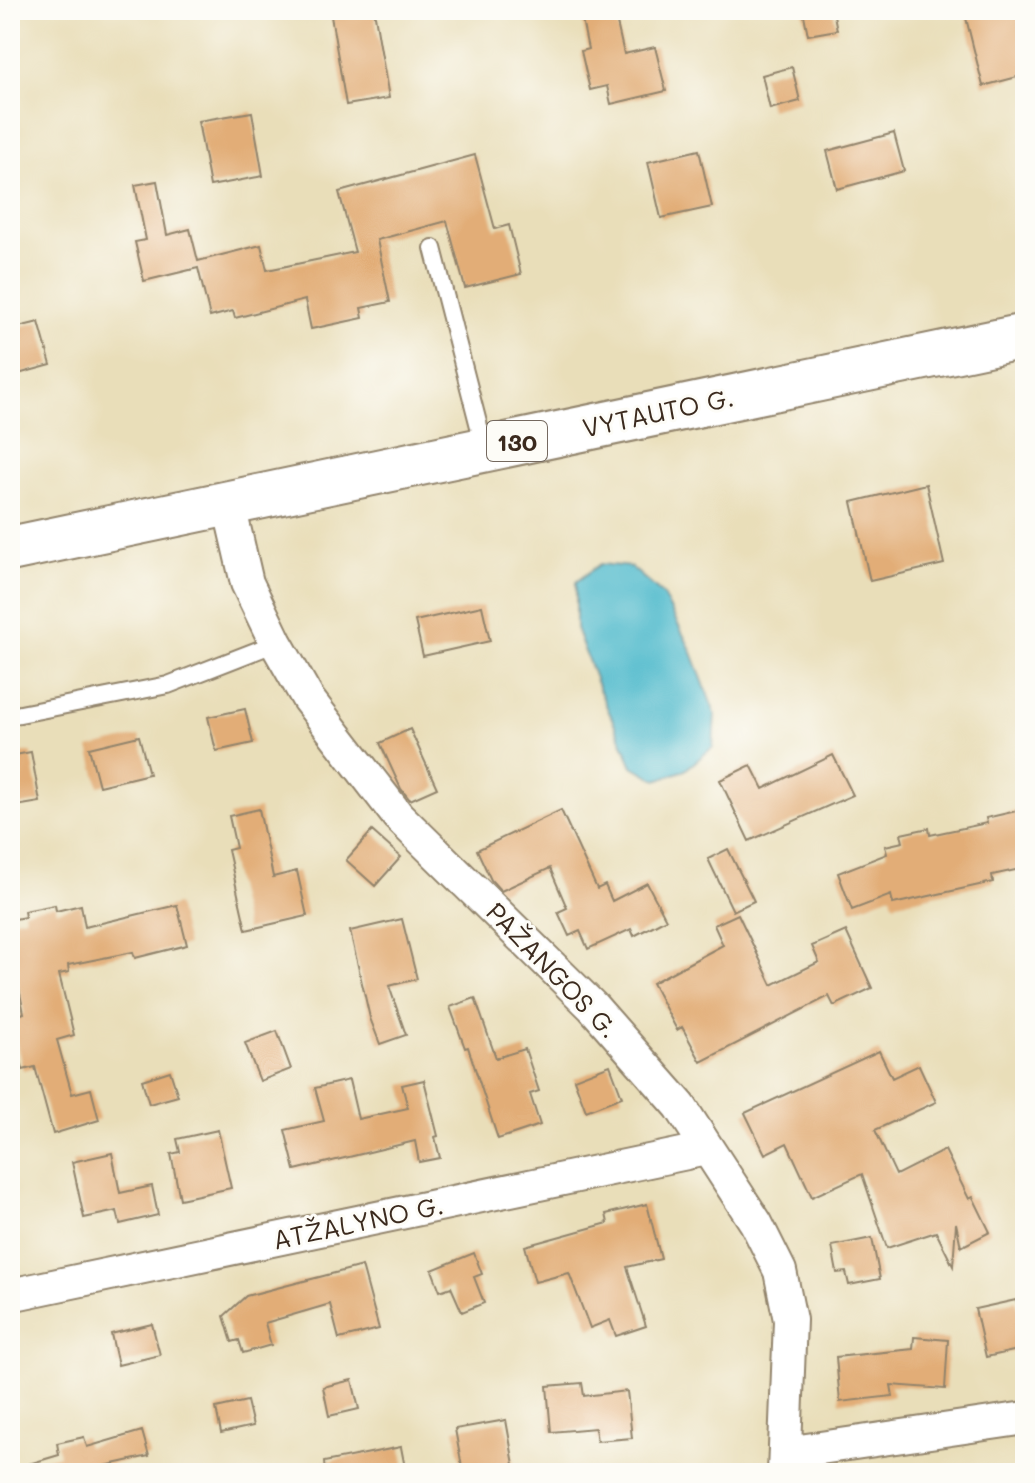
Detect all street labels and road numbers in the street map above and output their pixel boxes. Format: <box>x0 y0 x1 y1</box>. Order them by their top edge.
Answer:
street label: VYTAUTO G. <box>579 379 737 445</box>
road number: 130 <box>487 421 547 461</box>
street label: PAŽANGOS G. <box>480 895 626 1045</box>
street label: ATŽALYNO G. <box>269 1187 447 1257</box>

